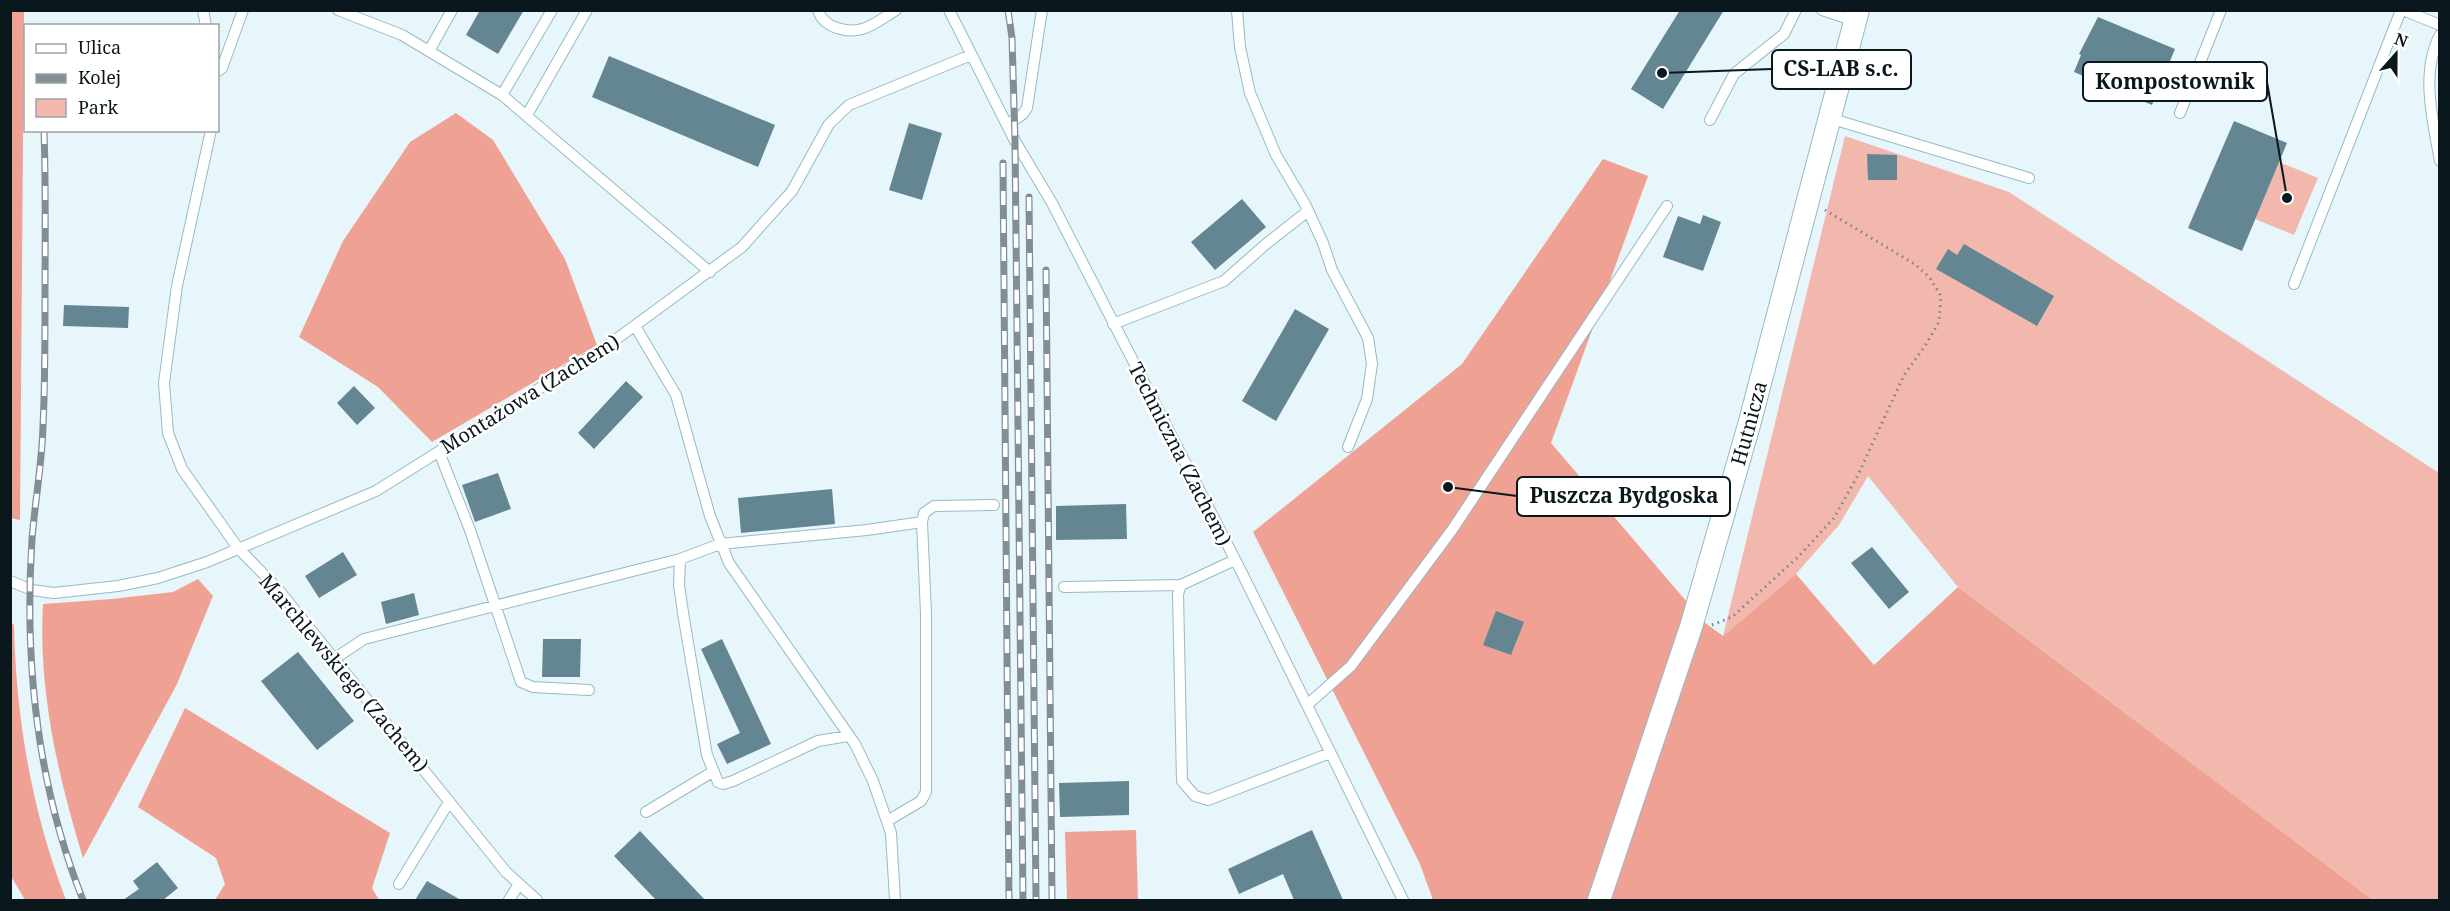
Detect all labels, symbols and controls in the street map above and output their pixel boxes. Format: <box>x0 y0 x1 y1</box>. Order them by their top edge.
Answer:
legend <box>24 24 219 132</box>
north arrow <box>2366 24 2426 84</box>
text: N <box>2392 27 2412 53</box>
text: Ulica <box>78 35 121 59</box>
callout: CS-LAB s.c. <box>1772 50 1911 89</box>
text: CS-LAB s.c. <box>1783 54 1899 82</box>
callout: Kompostownik <box>2083 62 2267 101</box>
text: Kolej <box>78 65 121 89</box>
text: Kompostownik <box>2095 67 2255 95</box>
text: Park <box>78 95 118 119</box>
street label: Montażowa (Zachem) <box>435 328 624 460</box>
street label: Techniczna (Zachem) <box>1122 358 1238 550</box>
street label: Hutnicza <box>1724 378 1773 468</box>
callout: Puszcza Bydgoska <box>1517 477 1730 516</box>
text: Puszcza Bydgoska <box>1529 481 1719 509</box>
street label: Marchlewskiego (Zachem) <box>254 568 435 777</box>

